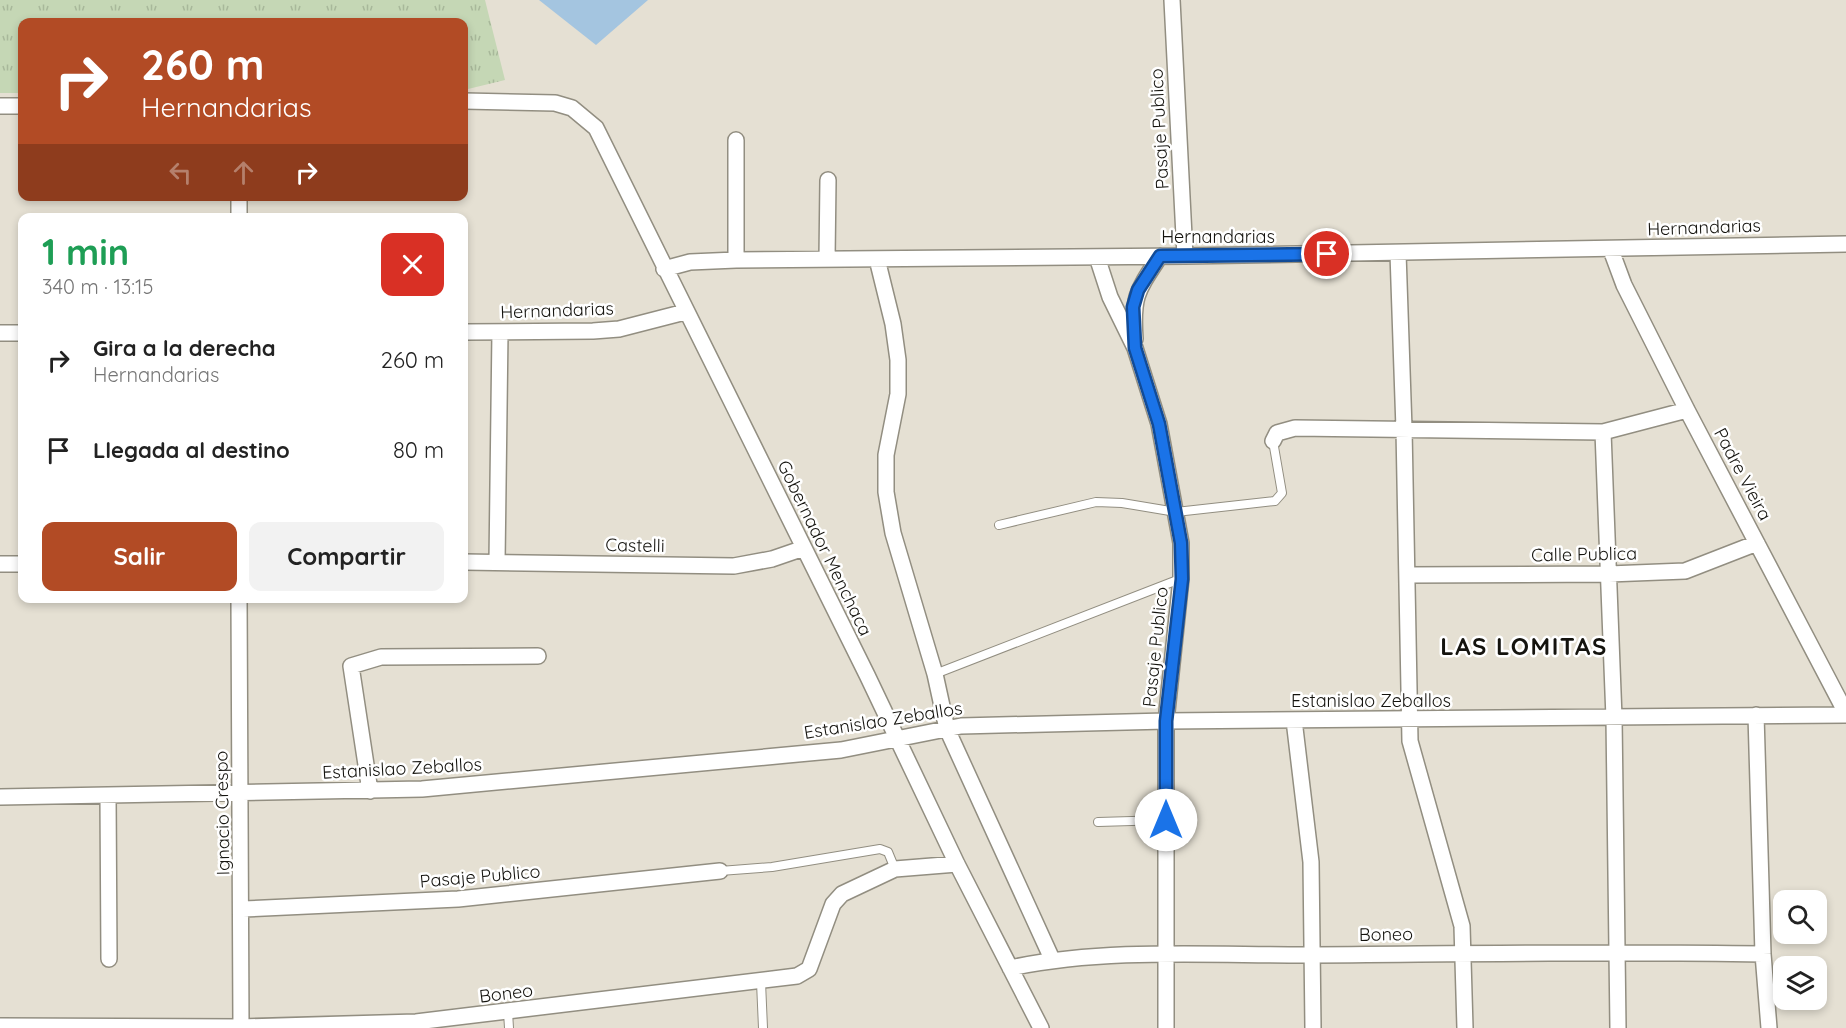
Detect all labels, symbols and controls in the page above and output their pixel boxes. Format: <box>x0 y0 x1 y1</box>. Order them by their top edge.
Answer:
text: 260 m <box>141 38 264 91</box>
icon: right <box>42 42 120 120</box>
street label: Pasaje Publico <box>1144 68 1174 190</box>
text: Hernandarias <box>141 90 312 124</box>
icon: left <box>164 156 197 189</box>
icon: ahead <box>227 156 260 189</box>
icon: right <box>290 156 323 189</box>
street label: Hernandarias <box>1647 214 1761 240</box>
street label: Hernandarias <box>1161 225 1275 248</box>
pin <box>1301 228 1352 279</box>
text: 1 min <box>42 229 129 274</box>
button: close <box>381 233 444 296</box>
icon: arrive <box>1310 237 1343 270</box>
text: 340 m · 13:15 <box>42 274 153 299</box>
street label: Hernandarias <box>500 297 614 323</box>
text: Gira a la derecha <box>93 334 276 362</box>
icon: right <box>42 344 75 377</box>
text: 260 m <box>381 346 444 374</box>
text: Hernandarias <box>93 362 219 387</box>
street label: Padre Vieira <box>1709 424 1777 524</box>
icon: arrive <box>42 434 75 467</box>
text: Llegada al destino <box>93 436 290 464</box>
text: 80 m <box>393 436 444 464</box>
street label: Gobernador Menchaca <box>772 456 878 640</box>
button: Salir <box>42 522 237 591</box>
button: Compartir <box>249 522 444 591</box>
street label: Castelli <box>605 533 665 557</box>
street label: Calle Publica <box>1531 542 1637 566</box>
street label: Pasaje Publico <box>1137 586 1173 708</box>
district label: LAS LOMITAS <box>1440 631 1608 661</box>
street label: Estanislao Zeballos <box>1291 689 1451 712</box>
street label: Estanislao Zeballos <box>802 696 964 744</box>
street label: Ignacio Crespo <box>209 750 235 876</box>
street label: Estanislao Zeballos <box>321 752 483 784</box>
position arrow <box>1134 788 1198 852</box>
street label: Pasaje Publico <box>419 859 541 893</box>
map controls <box>1773 890 1827 1010</box>
button: search <box>1773 890 1827 944</box>
street label: Boneo <box>1359 922 1413 946</box>
button: layers <box>1773 956 1827 1010</box>
street label: Boneo <box>478 978 534 1008</box>

